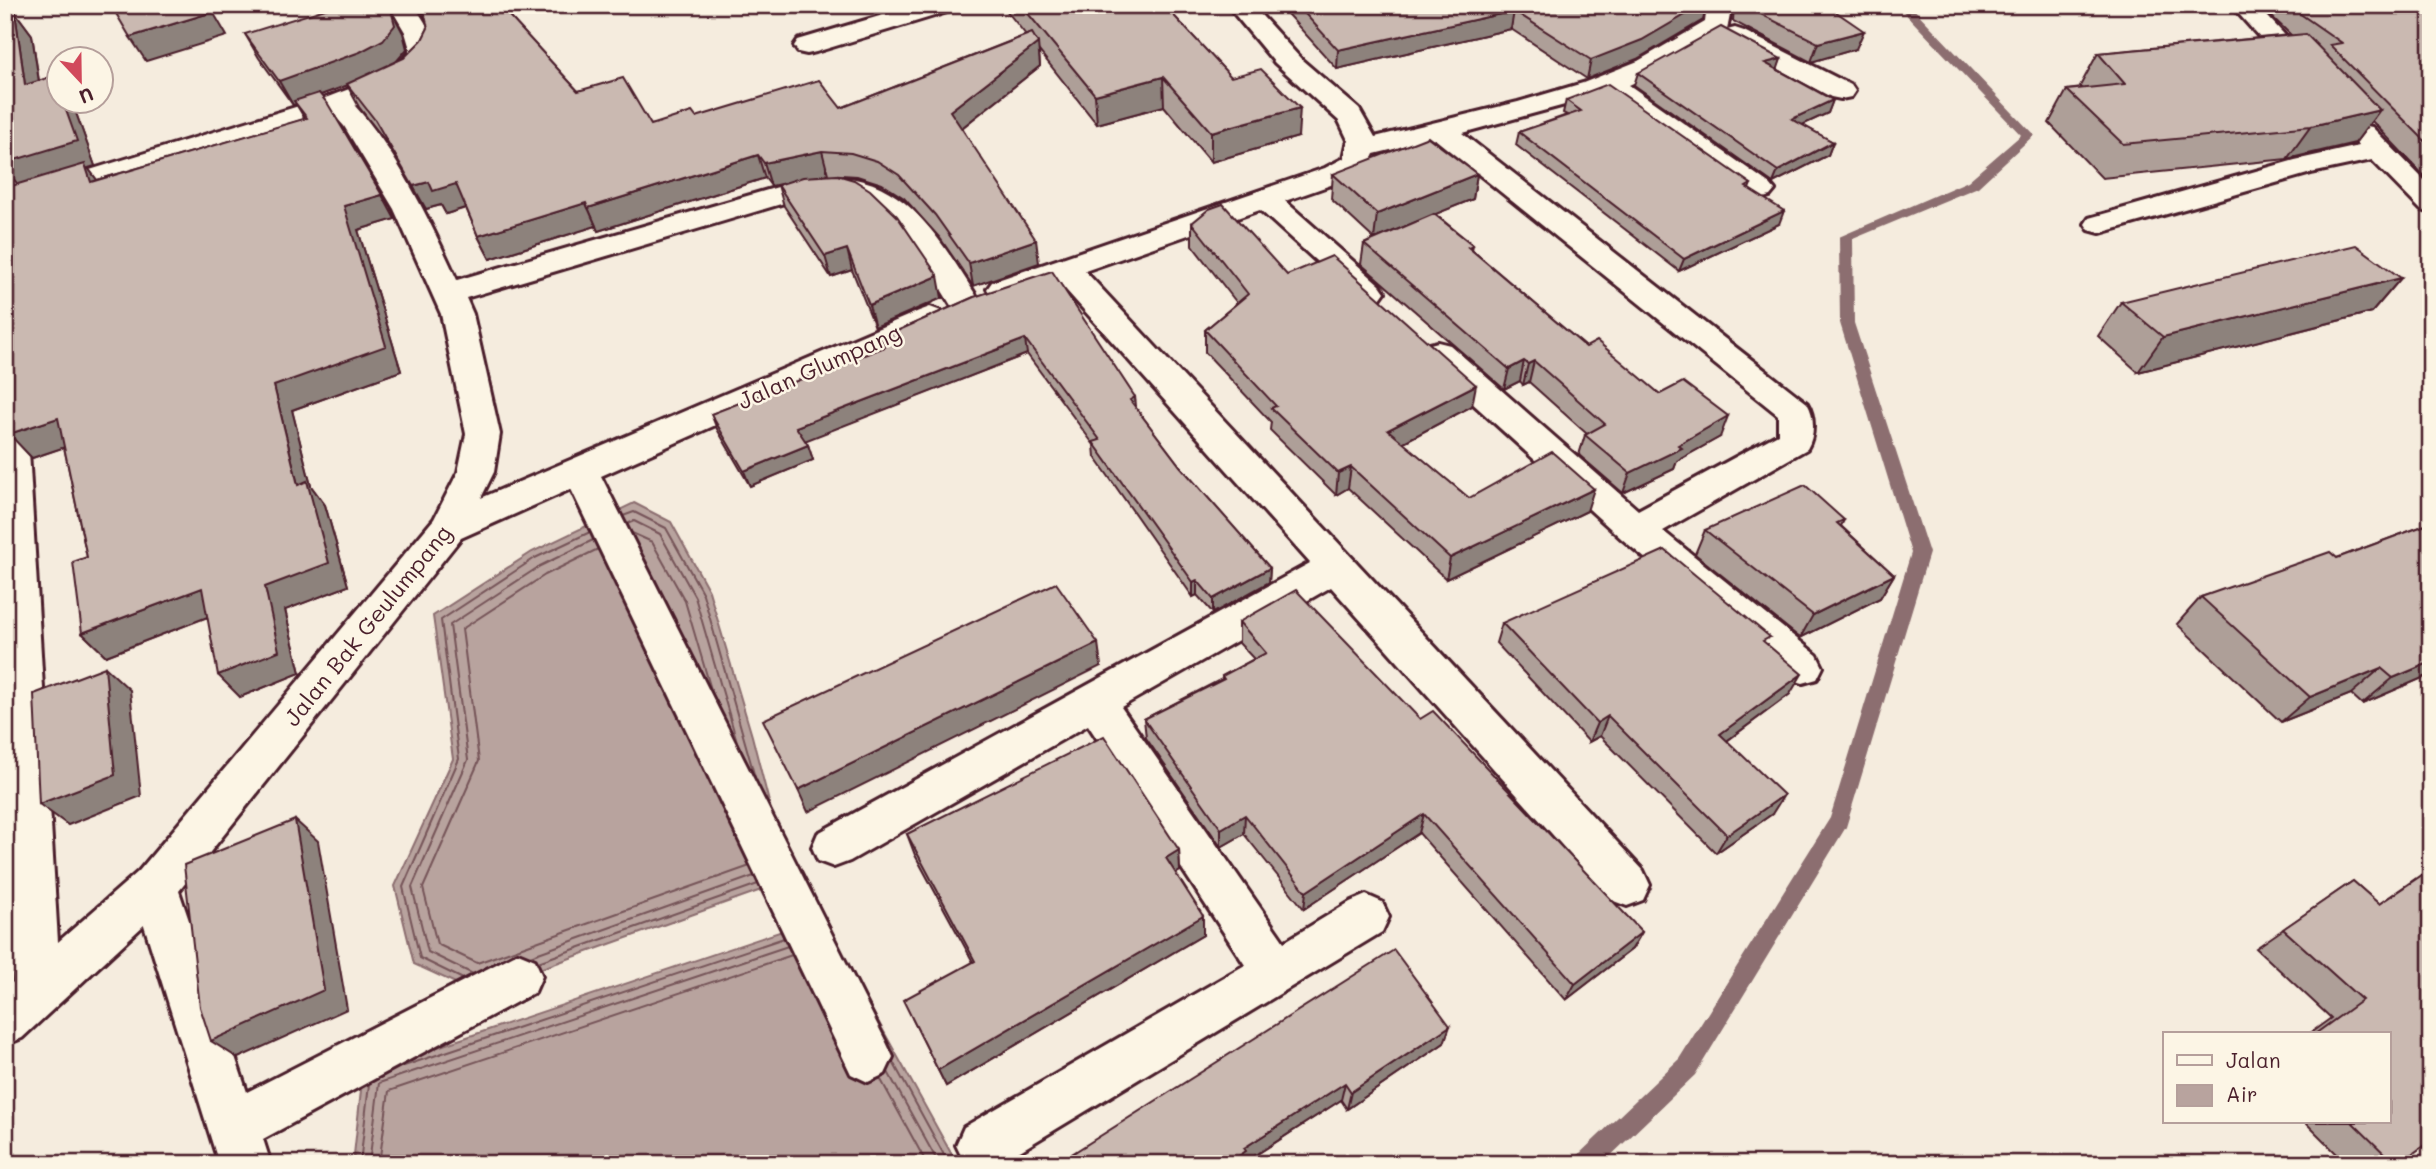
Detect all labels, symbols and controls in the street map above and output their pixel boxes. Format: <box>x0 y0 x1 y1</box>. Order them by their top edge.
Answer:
north arrow <box>46 46 116 116</box>
text: U <box>76 82 97 110</box>
street label: Jalan Glumpang <box>733 317 905 415</box>
street label: Jalan Bak Geulumpang <box>277 518 457 732</box>
legend <box>2163 1032 2390 1124</box>
text: Jalan <box>2226 1046 2281 1073</box>
text: Air <box>2226 1080 2258 1107</box>

